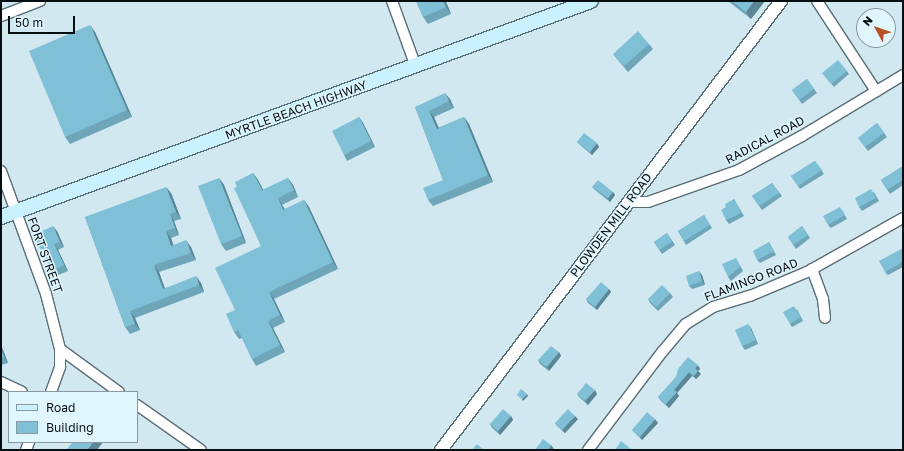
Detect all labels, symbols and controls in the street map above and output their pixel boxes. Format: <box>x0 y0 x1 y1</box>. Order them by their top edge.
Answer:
scale bar <box>10 8 77 34</box>
north arrow <box>856 8 896 48</box>
text: N <box>860 13 875 28</box>
text: 50 m <box>15 15 43 30</box>
street label: MYRTLE BEACH HIGHWAY <box>223 78 369 142</box>
street label: RADICAL ROAD <box>723 113 807 167</box>
street label: PLOWDEN MILL ROAD <box>567 170 655 280</box>
street label: FORT STREET <box>25 215 65 295</box>
street label: FLAMINGO ROAD <box>702 256 800 304</box>
legend <box>8 391 138 443</box>
text: Road <box>46 400 75 415</box>
text: Building <box>46 420 94 435</box>

